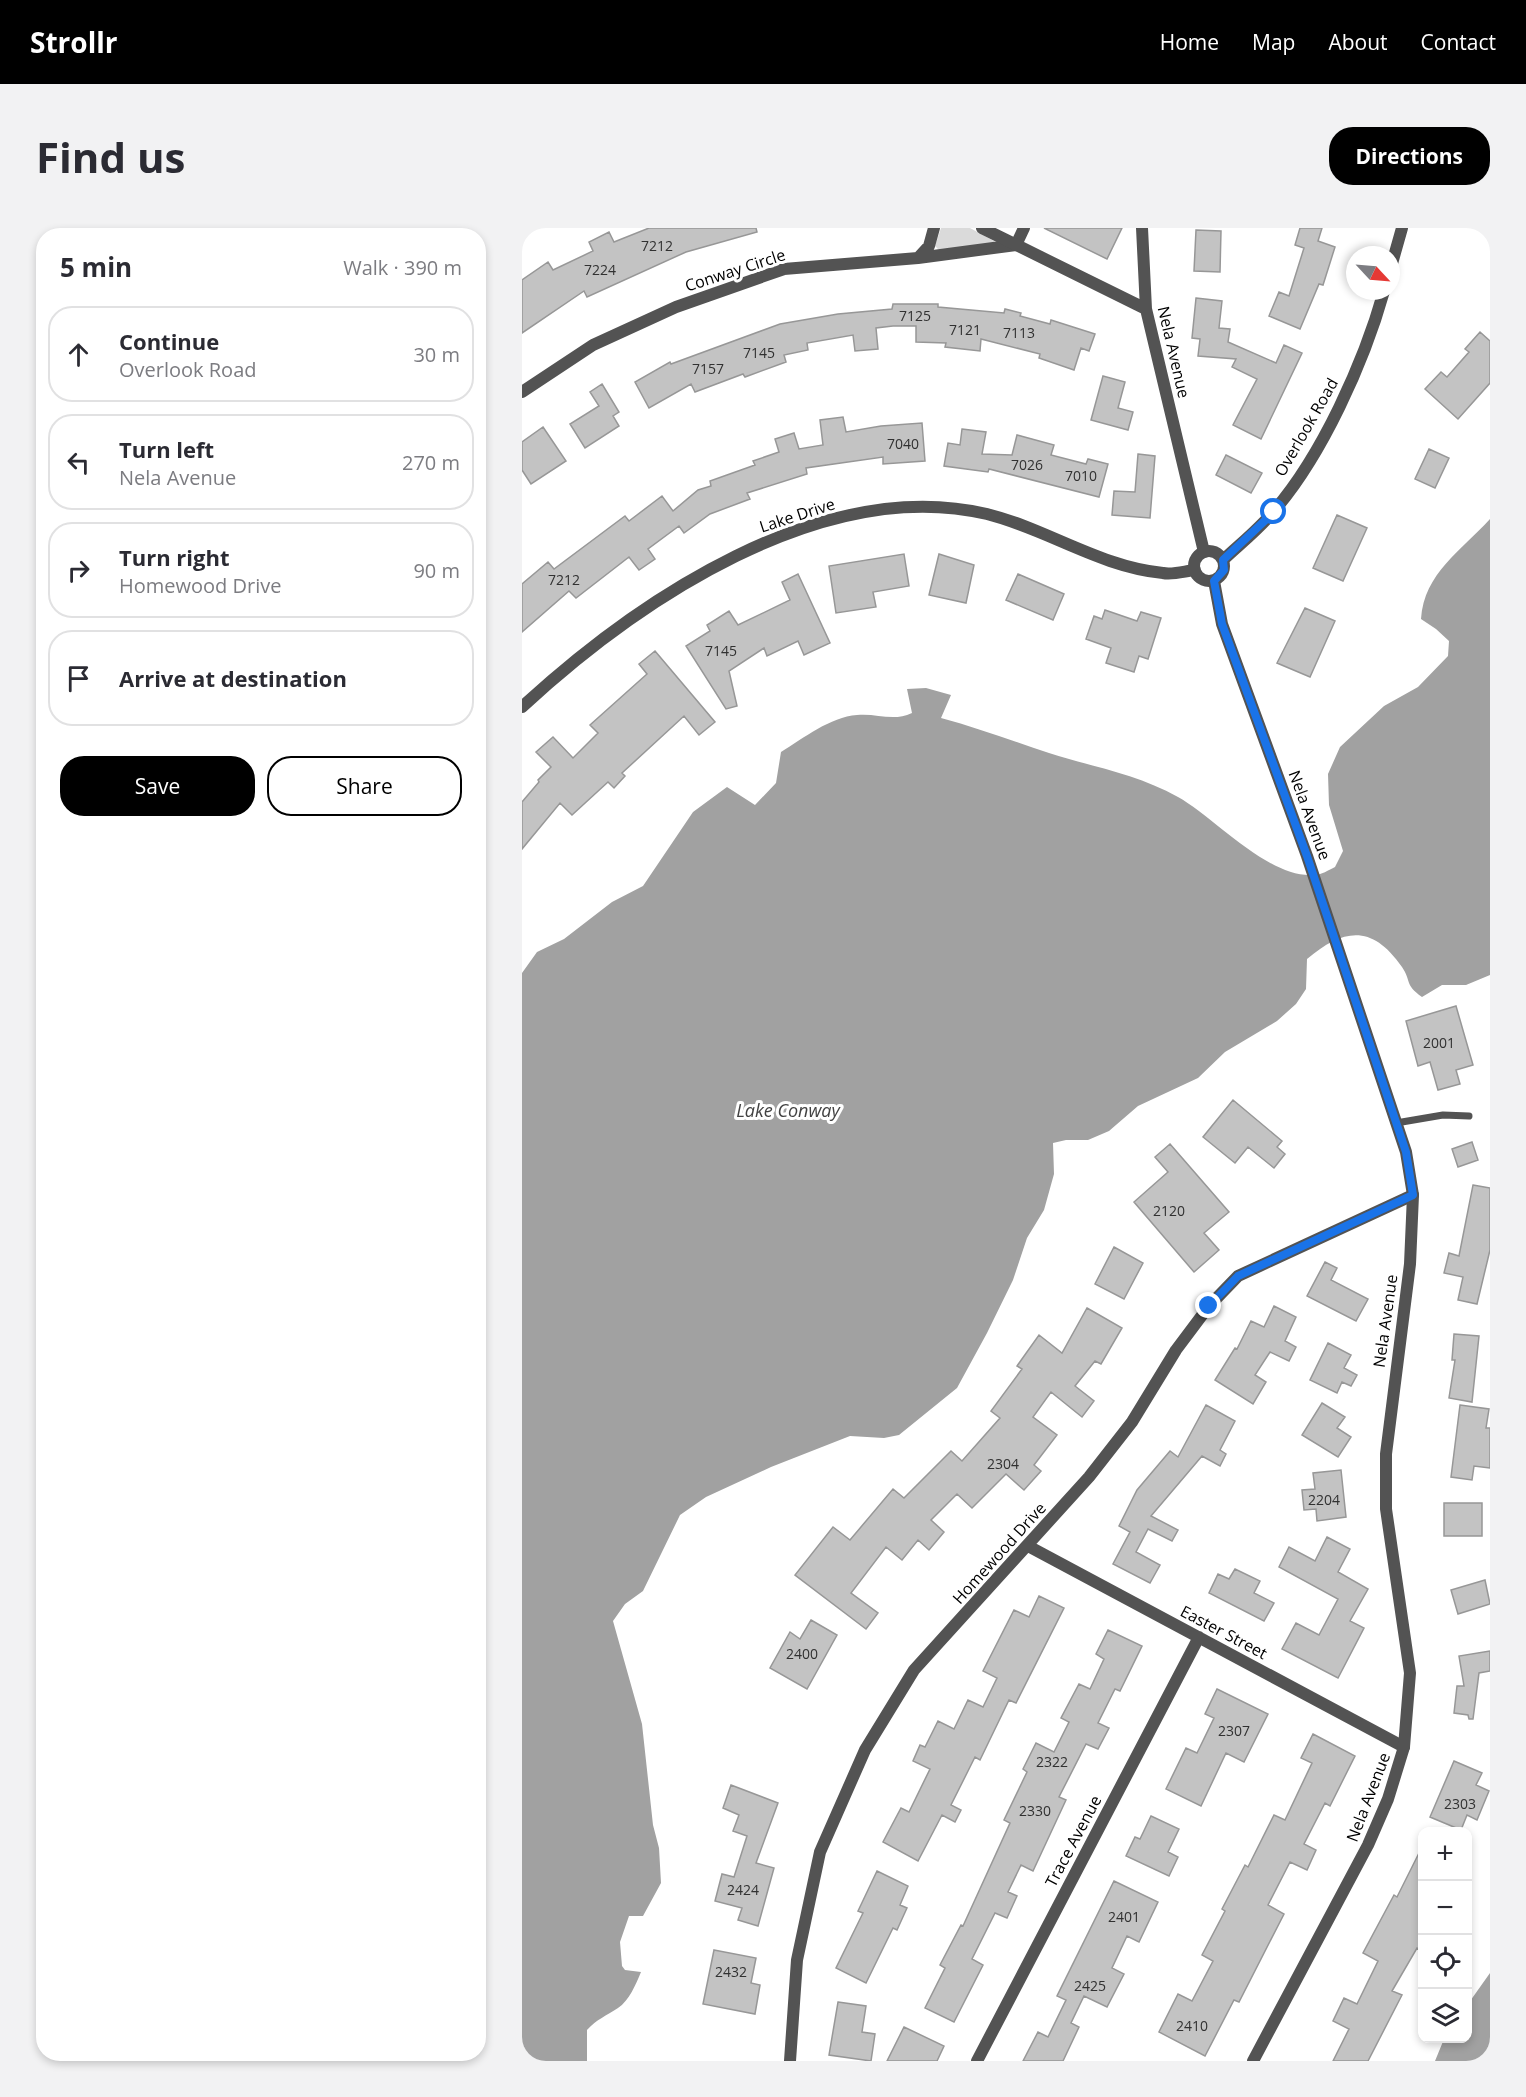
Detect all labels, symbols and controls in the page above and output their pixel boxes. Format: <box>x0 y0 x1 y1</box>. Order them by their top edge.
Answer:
text: Strollr <box>30 23 117 61</box>
text: Home <box>1160 28 1219 56</box>
text: Map <box>1252 28 1295 56</box>
text: About <box>1328 28 1388 56</box>
text: Contact <box>1421 28 1496 56</box>
button: Directions <box>1329 127 1490 185</box>
text: Find us <box>36 128 185 185</box>
house number: 7212 <box>641 236 673 255</box>
street label: Conway Circle <box>682 243 788 297</box>
north arrow <box>1346 246 1400 300</box>
text: 5 min <box>60 249 132 285</box>
text: Walk · 390 m <box>343 254 462 281</box>
house number: 7224 <box>584 260 616 279</box>
street label: Nela Avenue <box>1153 304 1195 400</box>
house number: 7125 <box>899 306 931 325</box>
house number: 7121 <box>949 320 981 339</box>
house number: 7113 <box>1003 323 1035 342</box>
text: Continue <box>119 326 219 356</box>
icon: ahead <box>62 338 95 371</box>
text: 30 m <box>413 341 460 368</box>
house number: 7145 <box>743 343 775 362</box>
text: Overlook Road <box>119 356 257 383</box>
house number: 7157 <box>692 359 724 378</box>
street label: Overlook Road <box>1269 374 1343 480</box>
text: Turn left <box>119 434 214 464</box>
house number: 7040 <box>887 434 919 453</box>
icon: left <box>62 446 95 479</box>
text: 270 m <box>402 449 460 476</box>
house number: 7026 <box>1011 455 1043 474</box>
text: Nela Avenue <box>119 464 236 491</box>
house number: 7010 <box>1065 466 1097 485</box>
street label: Lake Drive <box>757 492 837 538</box>
route start <box>1260 498 1286 524</box>
text: Turn right <box>119 542 230 572</box>
icon: right <box>62 554 95 587</box>
text: 90 m <box>413 557 460 584</box>
house number: 7212 <box>548 570 580 589</box>
text: Homewood Drive <box>119 572 281 599</box>
house number: 7145 <box>705 641 737 660</box>
icon: arrive <box>62 662 95 695</box>
text: Arrive at destination <box>119 663 347 693</box>
button: Save <box>60 756 255 816</box>
button: Share <box>267 756 462 816</box>
street label: Nela Avenue <box>1284 767 1336 863</box>
house number: 2001 <box>1423 1033 1455 1052</box>
water label: Lake Conway <box>736 1098 842 1122</box>
house number: 2120 <box>1153 1201 1185 1220</box>
street label: Nela Avenue <box>1368 1273 1402 1369</box>
route end <box>1195 1292 1221 1318</box>
house number: 2304 <box>987 1454 1019 1473</box>
house number: 2204 <box>1308 1490 1340 1509</box>
street label: Homewood Drive <box>947 1497 1051 1609</box>
street label: Easter Street <box>1177 1600 1272 1664</box>
house number: 2400 <box>786 1644 818 1663</box>
house number: 2307 <box>1218 1721 1250 1740</box>
street label: Nela Avenue <box>1341 1749 1395 1845</box>
house number: 2322 <box>1036 1752 1068 1771</box>
street label: Trace Avenue <box>1040 1791 1106 1891</box>
house number: 2303 <box>1444 1794 1476 1813</box>
house number: 2330 <box>1019 1801 1051 1820</box>
map controls <box>1418 1827 1472 2043</box>
button: + <box>1418 1827 1472 1881</box>
house number: 2424 <box>727 1880 759 1899</box>
button: − <box>1418 1881 1472 1935</box>
house number: 2401 <box>1108 1907 1140 1926</box>
button: locate <box>1418 1935 1472 1989</box>
house number: 2432 <box>715 1962 747 1981</box>
house number: 2425 <box>1074 1976 1106 1995</box>
button: layers <box>1418 1989 1472 2043</box>
house number: 2410 <box>1176 2016 1208 2035</box>

